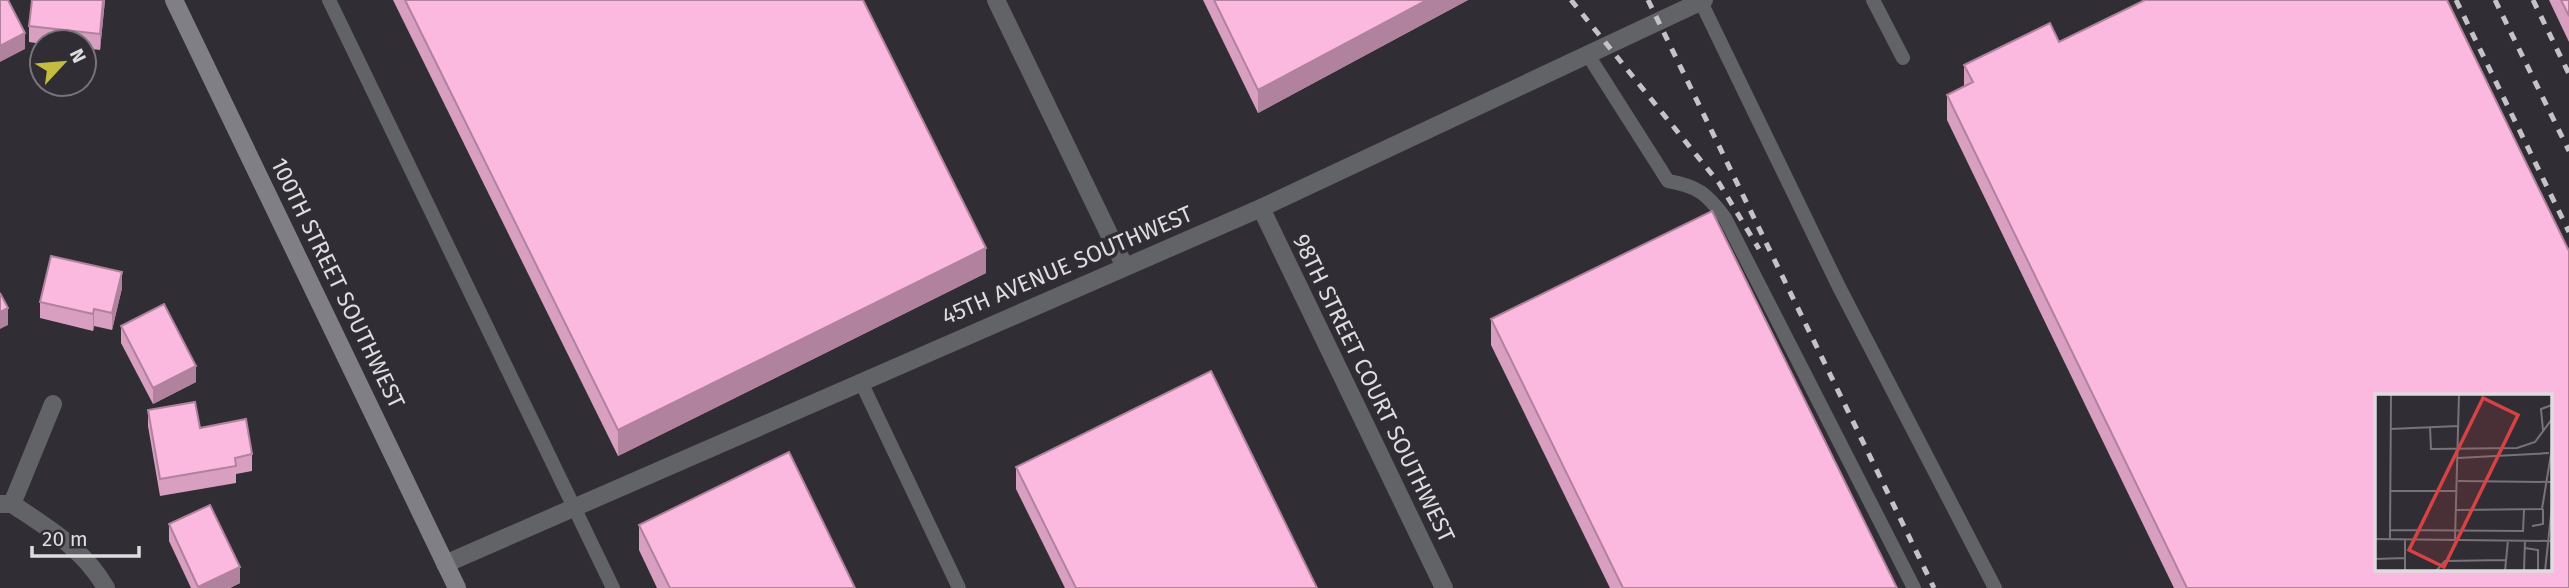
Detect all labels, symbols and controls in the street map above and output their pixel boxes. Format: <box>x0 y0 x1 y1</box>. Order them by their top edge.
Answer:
north arrow <box>28 28 98 98</box>
text: N <box>65 45 91 66</box>
street label: 100TH STREET SOUTHWEST <box>265 153 411 413</box>
street label: 45TH AVENUE SOUTHWEST <box>937 199 1197 331</box>
street label: 98TH STREET COURT SOUTHWEST <box>1287 229 1461 547</box>
inset map <box>2375 394 2552 570</box>
scale bar <box>32 514 138 558</box>
text: 20 m <box>42 526 88 552</box>

